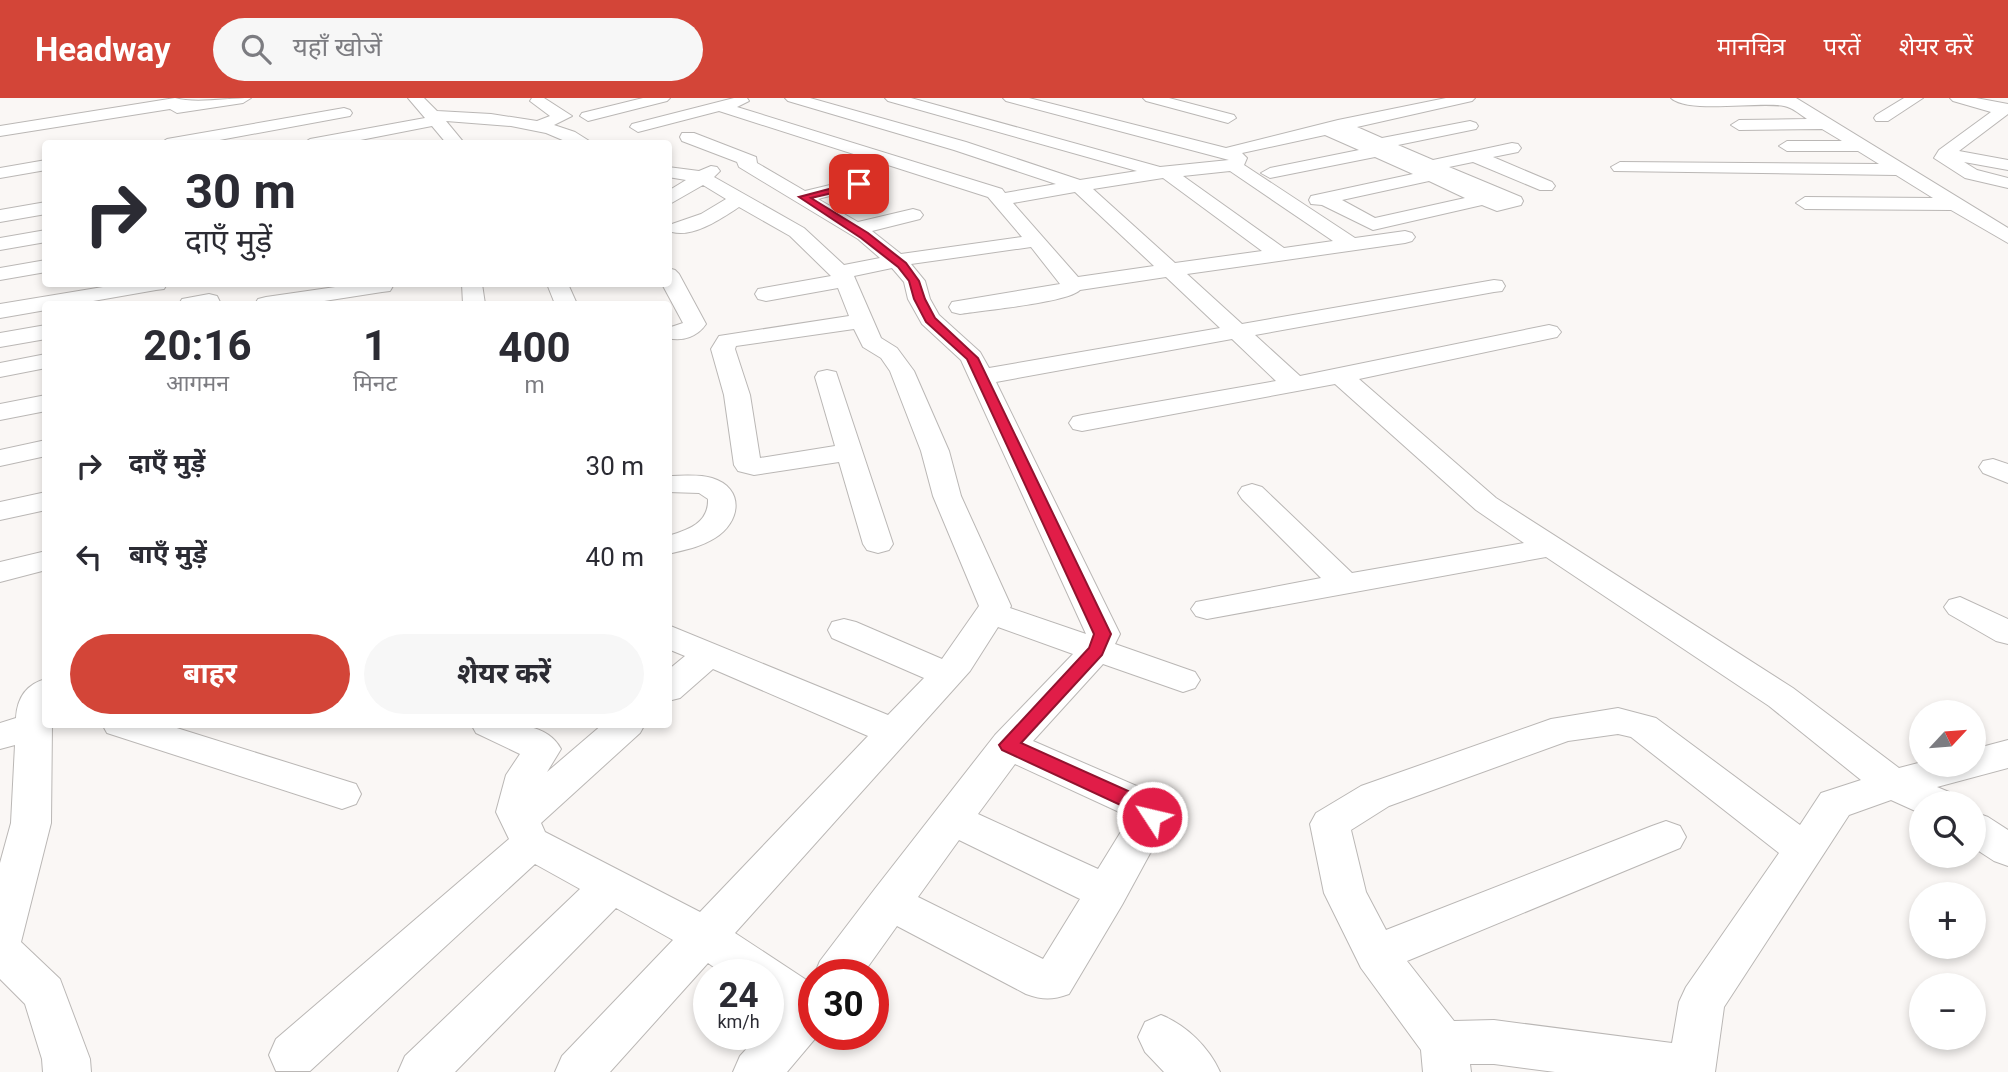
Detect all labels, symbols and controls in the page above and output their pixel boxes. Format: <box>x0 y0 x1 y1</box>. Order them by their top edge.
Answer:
search box <box>213 18 703 81</box>
text: Headway <box>35 30 171 69</box>
icon: search <box>237 30 275 68</box>
text: यहाँ खोजें <box>293 32 382 62</box>
text: मानचित्र <box>1717 33 1786 61</box>
text: परतें <box>1824 33 1861 61</box>
text: शेयर करें <box>1899 33 1973 61</box>
pin <box>829 154 889 214</box>
text: 30 m <box>185 163 296 220</box>
icon: arrive <box>840 165 878 203</box>
icon: right <box>70 168 161 259</box>
text: दाएँ मुड़ें <box>185 222 272 260</box>
text: 20:16 <box>143 321 252 370</box>
text: 1 <box>363 321 387 370</box>
text: 400 <box>498 323 571 372</box>
text: आगमन <box>166 370 229 397</box>
text: मिनट <box>353 370 397 397</box>
text: m <box>524 372 545 399</box>
icon: right <box>70 447 108 485</box>
text: दाएँ मुड़ें <box>129 448 205 478</box>
text: 30 m <box>586 451 644 481</box>
icon: left <box>70 538 108 576</box>
text: बाएँ मुड़ें <box>129 539 207 569</box>
text: 40 m <box>586 542 644 572</box>
button: बाहर <box>70 634 350 714</box>
button: शेयर करें <box>364 634 644 714</box>
north arrow <box>1909 700 1986 777</box>
map controls <box>1909 700 1986 1050</box>
position arrow <box>1115 780 1189 854</box>
button: search <box>1909 791 1986 868</box>
button: + <box>1909 882 1986 959</box>
speed limit sign: 30 <box>798 959 889 1050</box>
button: − <box>1909 973 1986 1050</box>
text: 24 <box>718 975 759 1016</box>
text: km/h <box>717 1011 760 1032</box>

